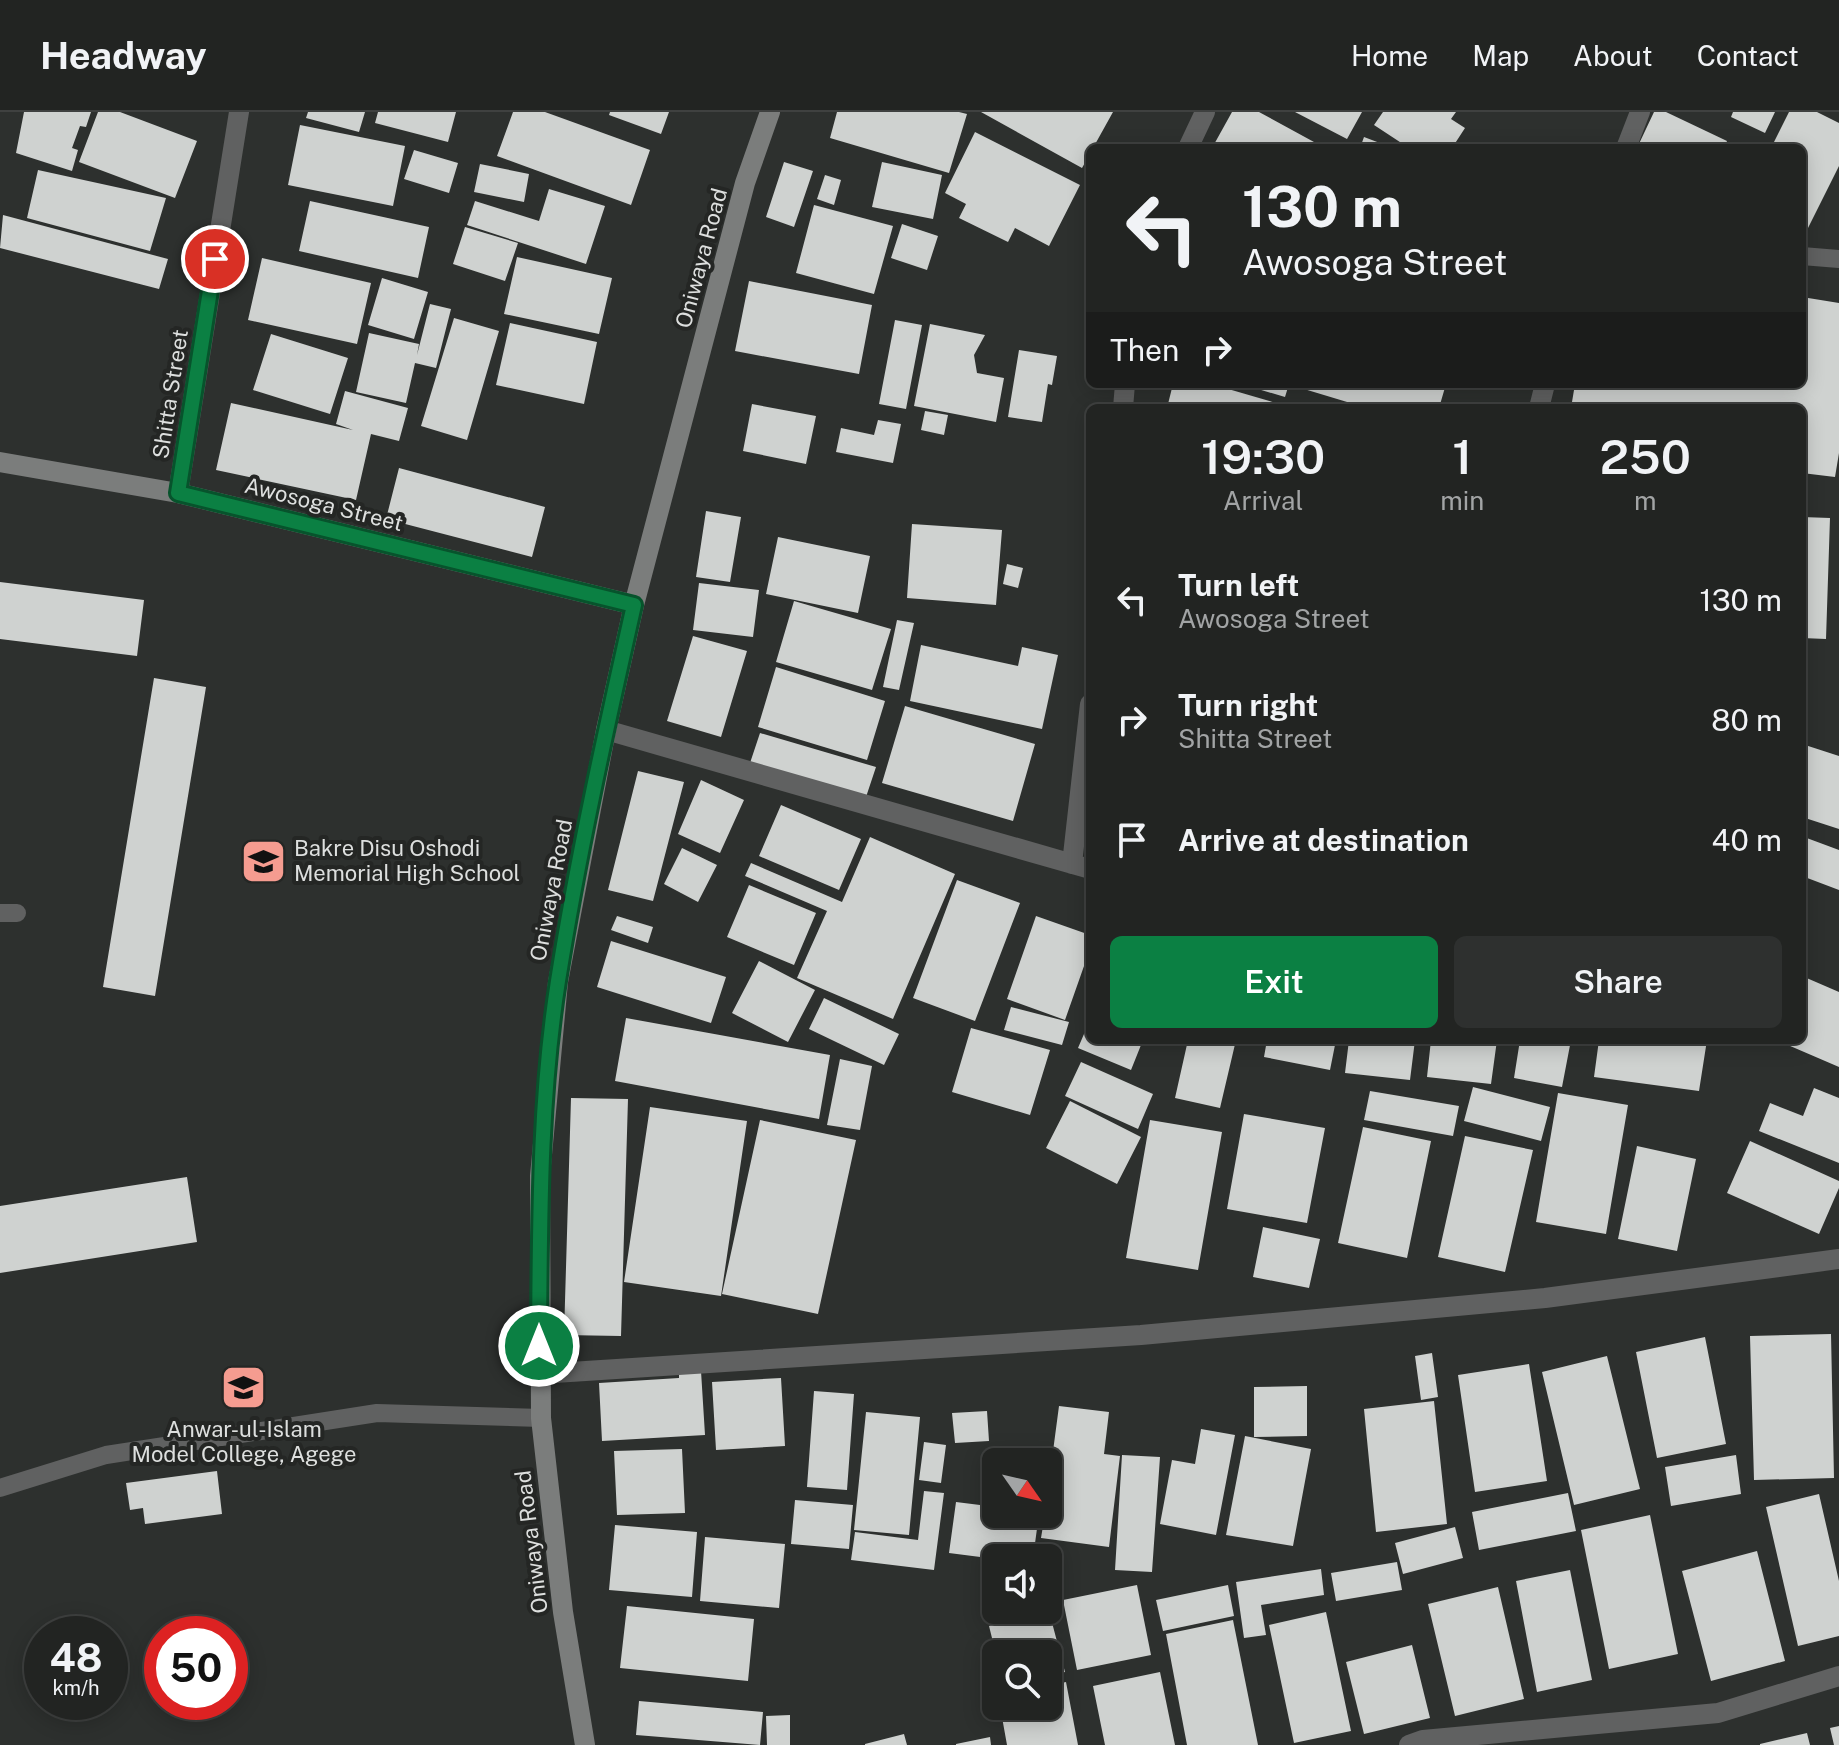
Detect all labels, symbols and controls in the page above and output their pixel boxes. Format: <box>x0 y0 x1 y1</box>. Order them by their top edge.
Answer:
text: Headway <box>40 33 207 78</box>
text: Home <box>1351 39 1428 72</box>
text: Map <box>1472 39 1529 72</box>
text: About <box>1573 39 1653 72</box>
text: Contact <box>1697 39 1799 72</box>
text: 130 m <box>1242 174 1402 240</box>
icon: left <box>1110 176 1214 280</box>
street label: Oniwaya Road <box>670 185 732 331</box>
pin <box>181 225 249 293</box>
icon: arrive <box>193 237 237 281</box>
text: Awosoga Street <box>1242 241 1507 283</box>
street label: Shitta Street <box>147 327 193 461</box>
icon: right <box>1195 328 1239 372</box>
text: Then <box>1110 332 1179 368</box>
text: 19:30 <box>1201 428 1325 485</box>
text: 1 <box>1452 428 1472 485</box>
text: 250 <box>1599 428 1691 485</box>
street label: Awosoga Street <box>242 472 406 536</box>
text: Arrival <box>1223 485 1303 516</box>
text: min <box>1440 485 1484 516</box>
text: m <box>1634 485 1656 516</box>
text: Turn left <box>1178 567 1299 603</box>
icon: left <box>1110 578 1154 622</box>
text: 130 m <box>1699 582 1782 618</box>
text: Awosoga Street <box>1178 603 1370 634</box>
text: Turn right <box>1178 687 1318 723</box>
icon: right <box>1110 698 1154 742</box>
text: 80 m <box>1711 702 1782 738</box>
text: Shitta Street <box>1178 723 1332 754</box>
street label: Oniwaya Road <box>525 817 577 963</box>
icon: arrive <box>1110 818 1154 862</box>
text: Arrive at destination <box>1178 822 1469 858</box>
text: 40 m <box>1712 822 1782 858</box>
place label: Bakre Disu Oshodi Memorial High School <box>294 835 520 886</box>
school or university icon: Bakre Disu Oshodi Memorial High School <box>239 837 287 885</box>
button: Exit <box>1110 936 1438 1028</box>
button: Share <box>1454 936 1782 1028</box>
position arrow <box>497 1304 581 1388</box>
school or university icon: Anwar-ul-Islam Model College, Agege <box>220 1364 268 1412</box>
place label: Anwar-ul-Islam Model College, Agege <box>132 1416 356 1467</box>
north arrow <box>982 1448 1062 1528</box>
map controls <box>982 1448 1062 1720</box>
street label: Oniwaya Road <box>509 1469 553 1615</box>
button: sound <box>982 1544 1062 1624</box>
speed limit sign: 50 <box>144 1616 248 1720</box>
text: 48 <box>49 1634 103 1681</box>
button: search <box>982 1640 1062 1720</box>
text: km/h <box>52 1676 100 1700</box>

